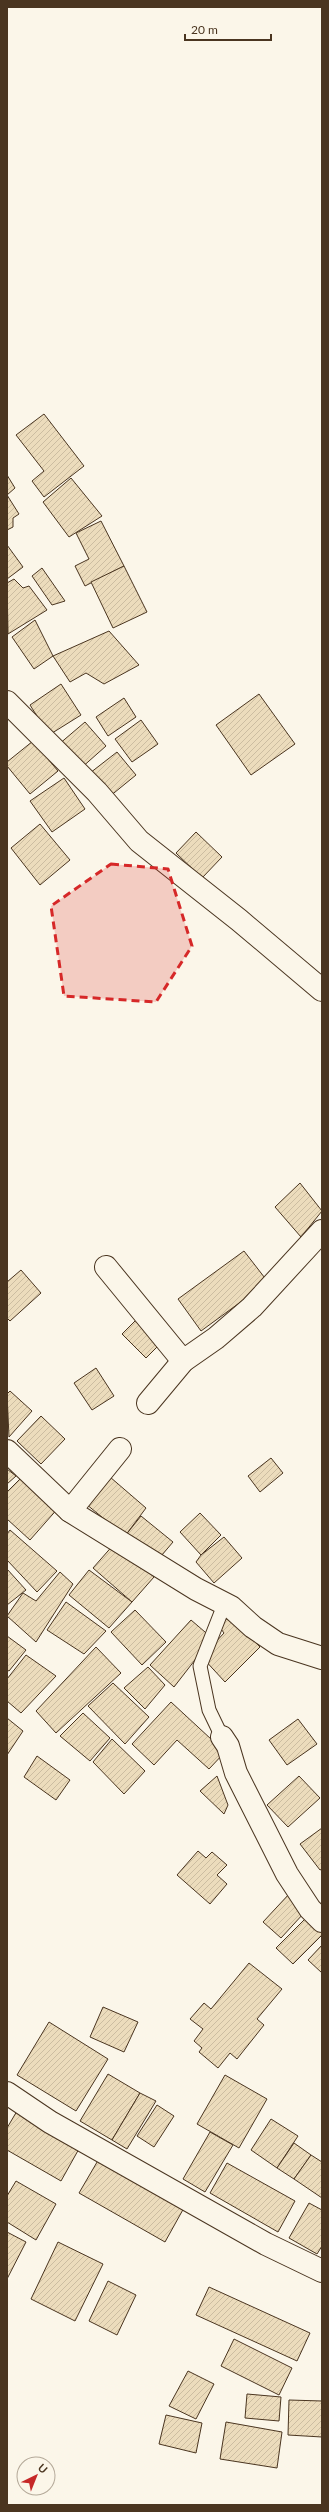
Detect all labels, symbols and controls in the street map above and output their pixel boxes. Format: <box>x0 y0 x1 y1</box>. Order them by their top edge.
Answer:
scale bar <box>185 16 271 42</box>
text: 20 m <box>191 22 218 37</box>
north arrow <box>16 2456 56 2496</box>
text: U <box>36 2461 51 2476</box>

